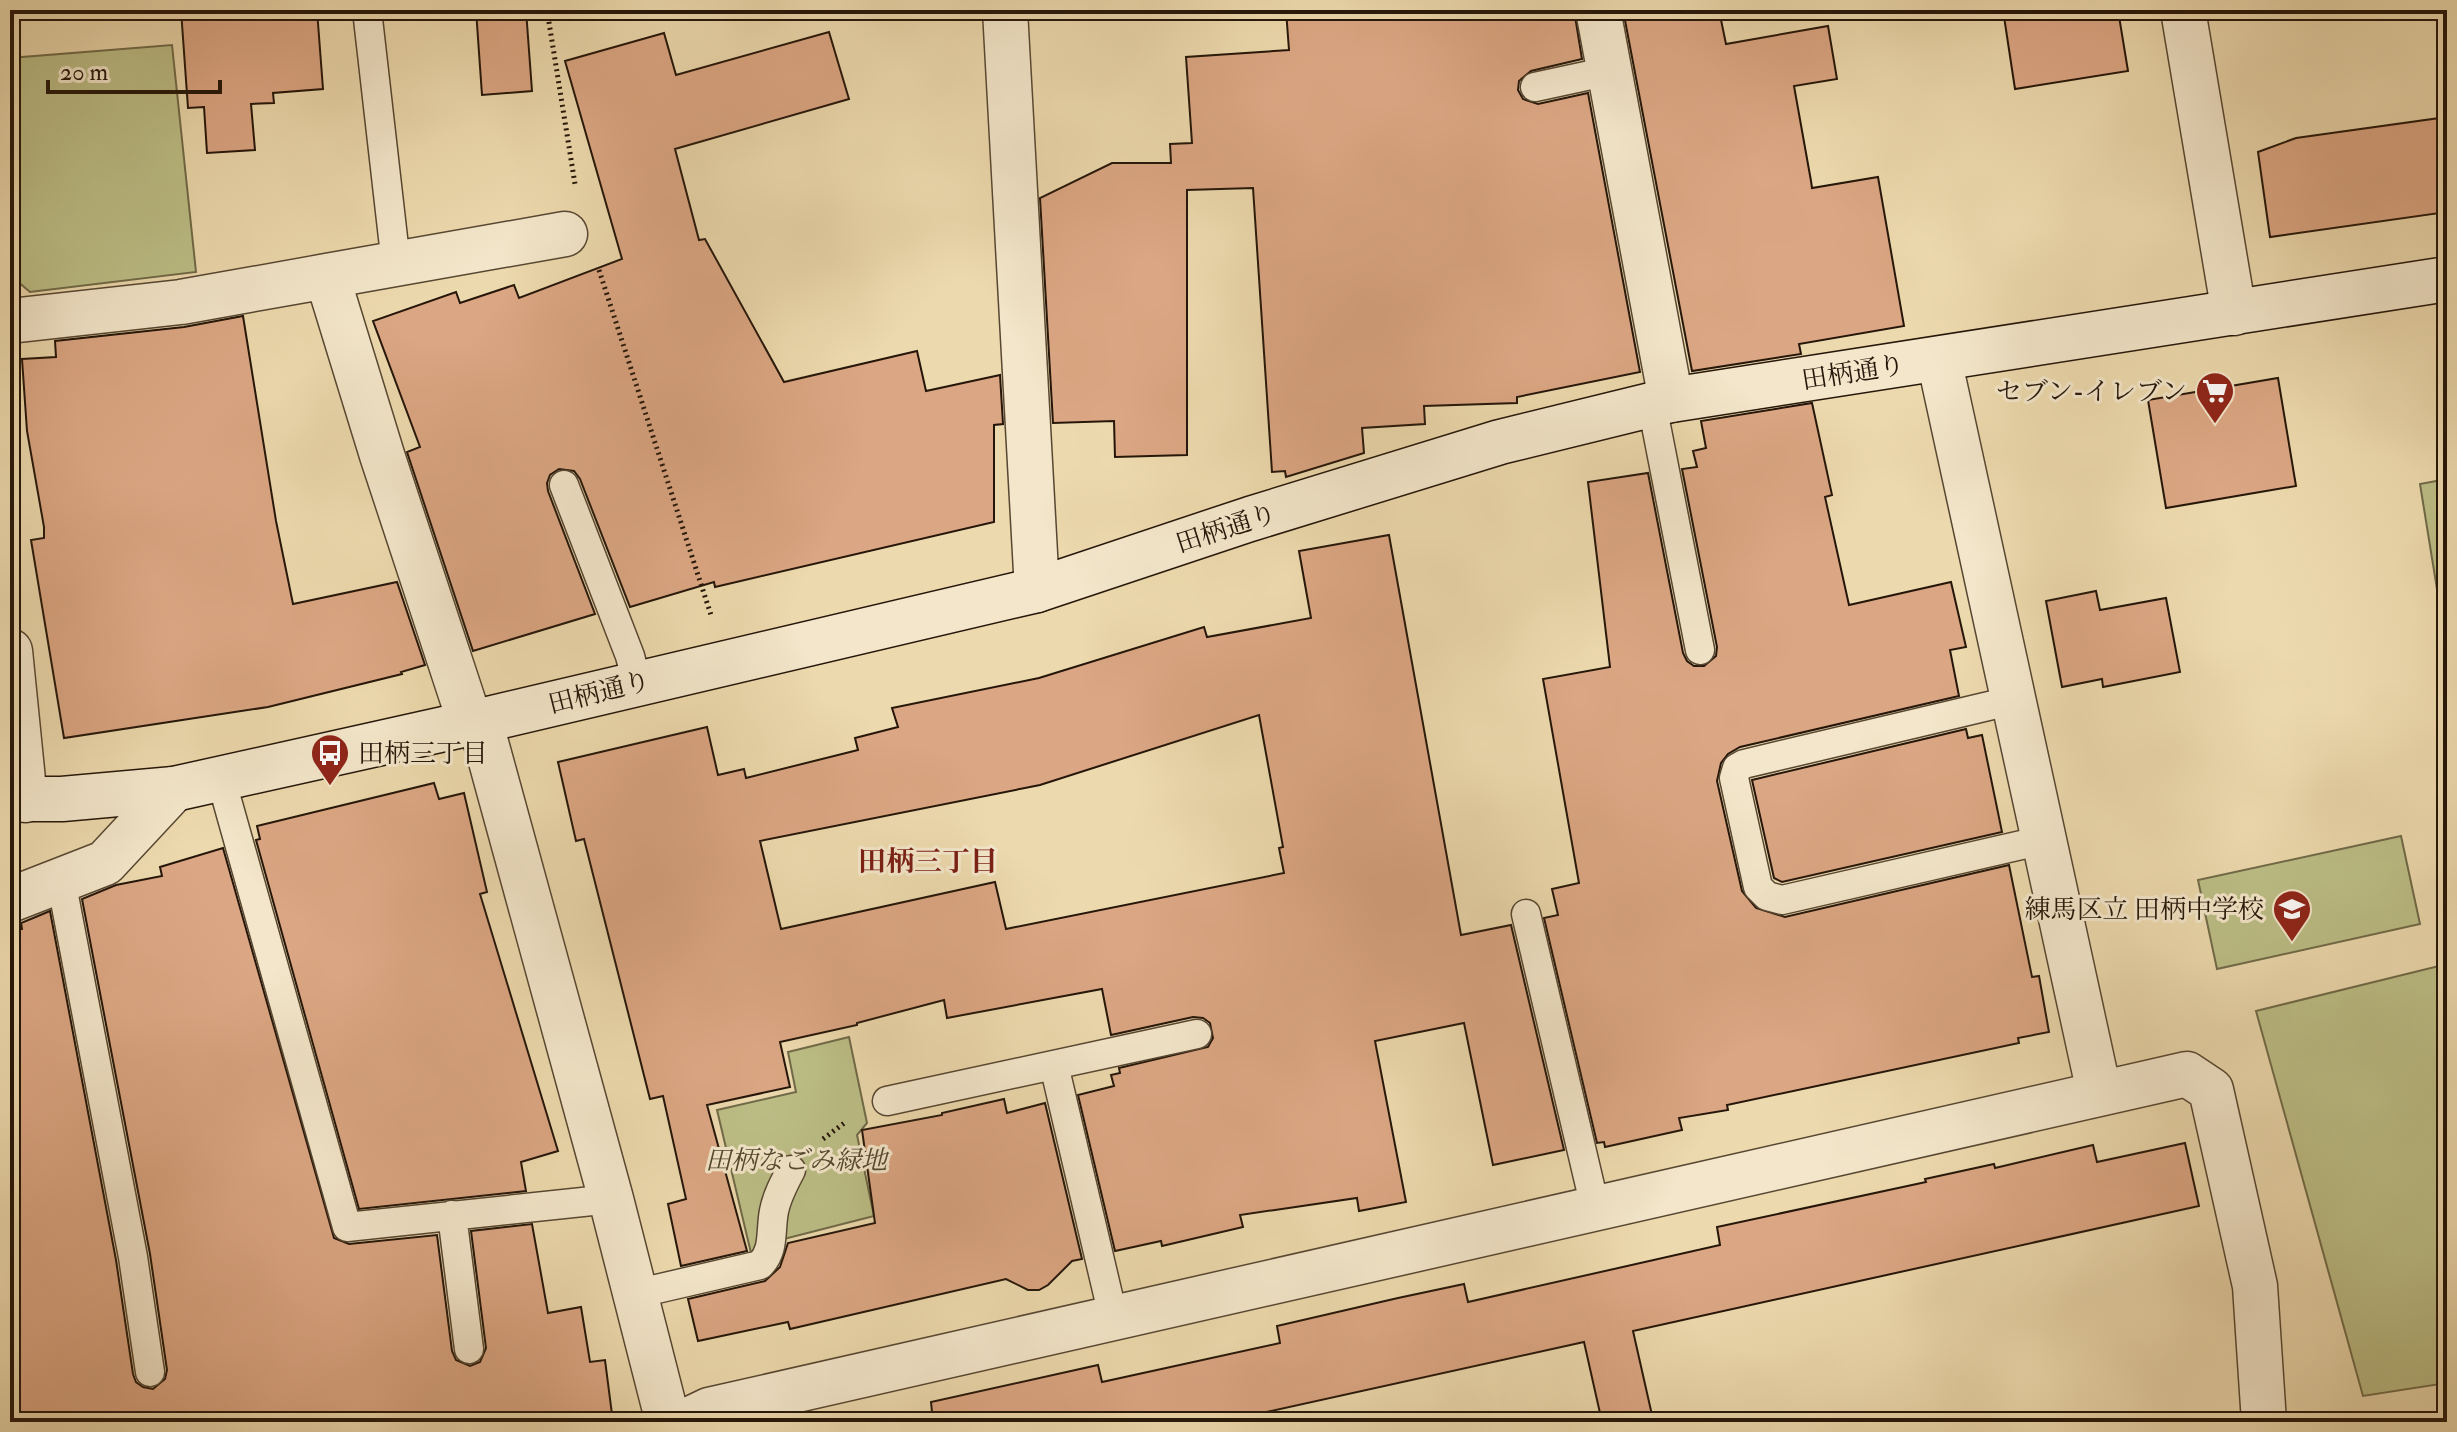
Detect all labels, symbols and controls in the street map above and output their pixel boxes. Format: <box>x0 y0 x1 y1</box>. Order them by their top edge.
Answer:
scale bar <box>48 44 220 94</box>
text: 20 m <box>60 57 109 88</box>
street label: 田柄通り <box>1799 349 1907 397</box>
supermarket icon: セブン-イレブン <box>2194 370 2236 425</box>
place label: セブン-イレブン <box>1996 376 2187 408</box>
street label: 田柄通り <box>1172 498 1281 560</box>
street label: 田柄通り <box>545 665 654 721</box>
bus stop icon: 田柄三丁目 <box>309 732 351 787</box>
place label: 田柄三丁目 <box>358 738 488 770</box>
district label: 田柄三丁目 <box>858 845 998 880</box>
school or university icon: 練馬区立 田柄中学校 <box>2271 888 2313 943</box>
place label: 練馬区立 田柄中学校 <box>2025 894 2264 926</box>
park label: 田柄なごみ緑地 <box>705 1145 890 1177</box>

